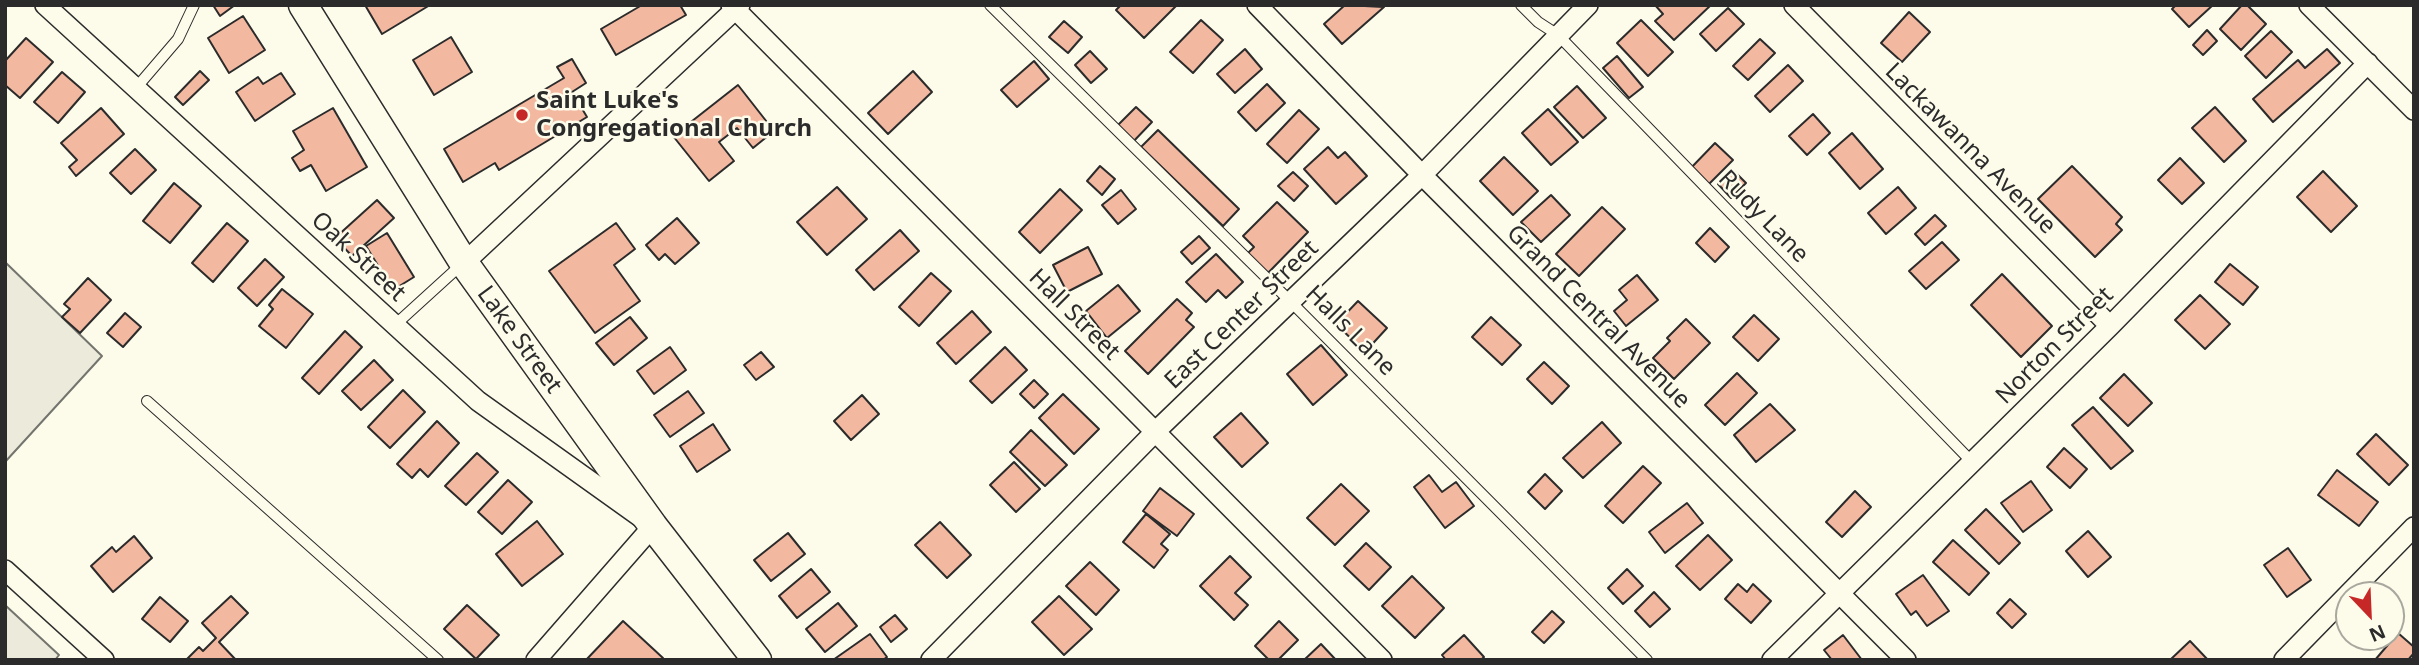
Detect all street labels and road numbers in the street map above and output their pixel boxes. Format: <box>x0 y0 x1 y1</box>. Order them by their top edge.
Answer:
street label: Lackawanna Avenue <box>1879 58 2061 240</box>
street label: Rudy Lane <box>1712 165 1814 269</box>
street label: Oak Street <box>305 206 411 308</box>
street label: Grand Central Avenue <box>1500 219 1696 415</box>
street label: East Center Street <box>1159 234 1325 396</box>
street label: Hall Street <box>1022 263 1126 367</box>
street label: Halls Lane <box>1299 280 1401 382</box>
street label: Lake Street <box>470 281 568 399</box>
street label: Norton Street <box>1990 281 2120 411</box>

